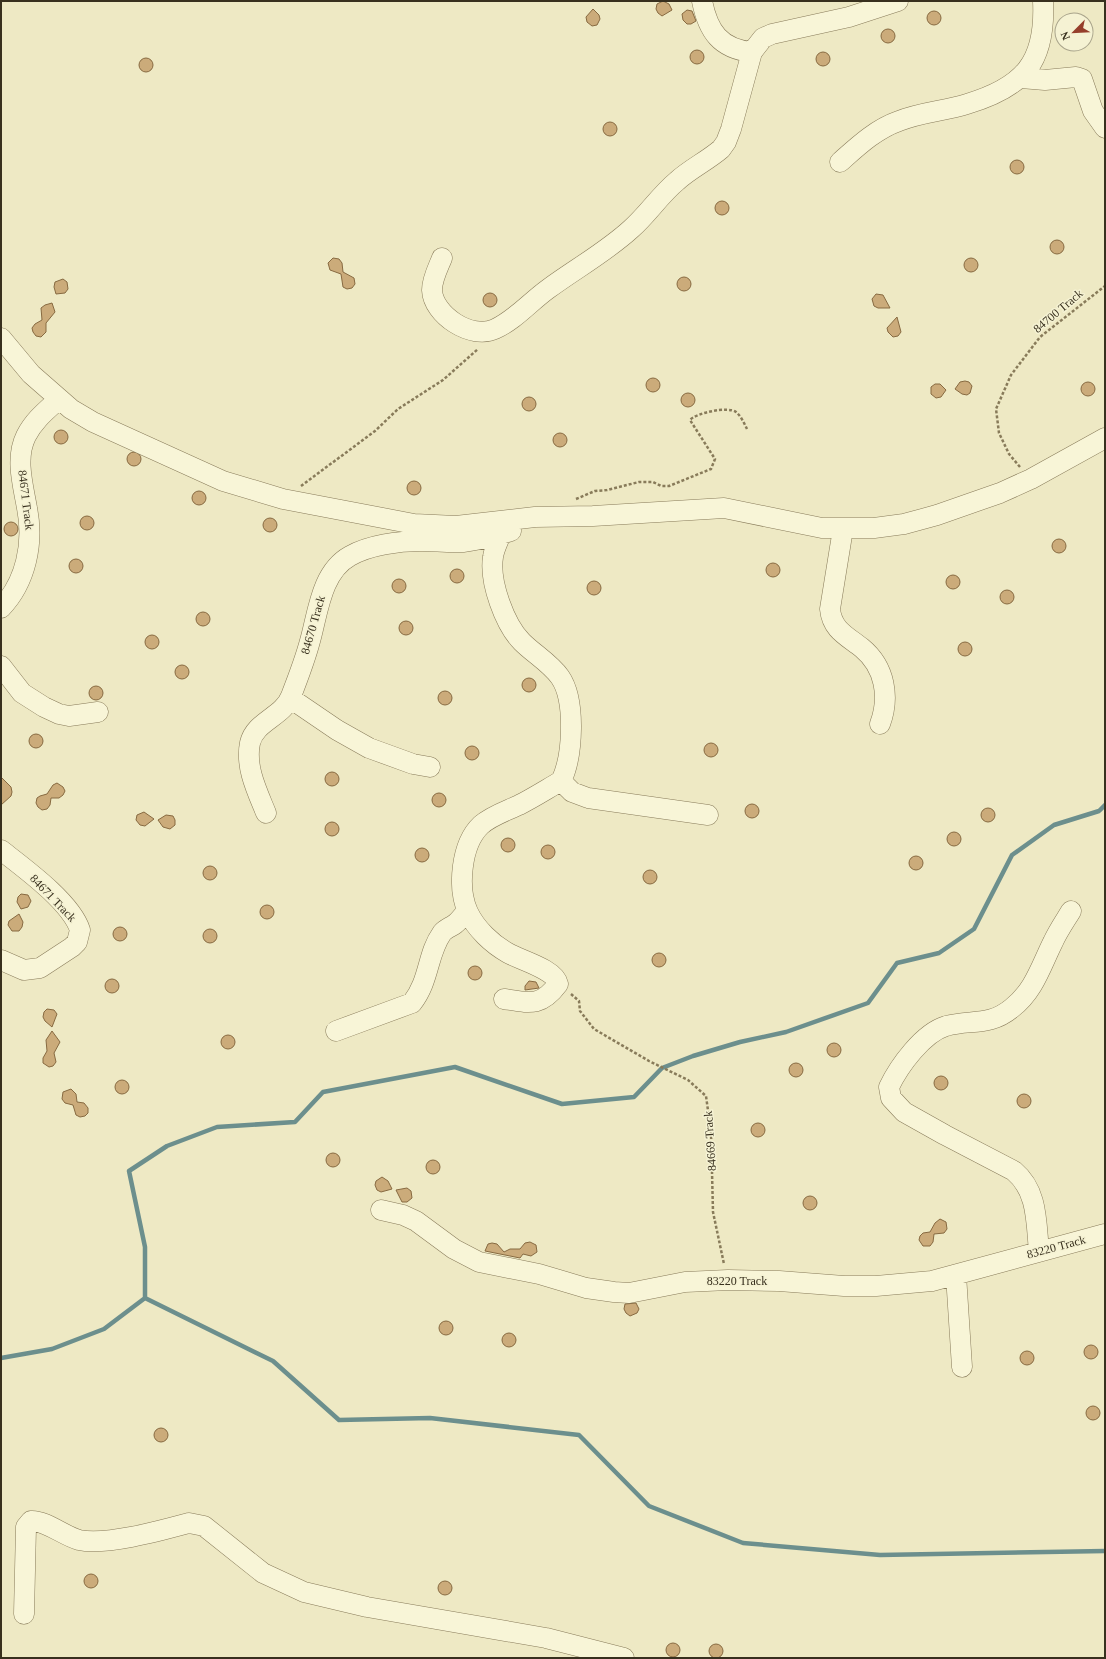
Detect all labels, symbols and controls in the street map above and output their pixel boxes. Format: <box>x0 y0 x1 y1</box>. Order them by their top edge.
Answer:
north arrow <box>1054 12 1094 52</box>
text: N <box>1058 30 1072 42</box>
street label: 84700 Track <box>1030 286 1086 336</box>
street label: 84671 Track <box>15 469 37 531</box>
street label: 84670 Track <box>298 594 328 656</box>
street label: 84671 Track <box>27 871 79 925</box>
street label: 84669 Track <box>701 1110 719 1172</box>
street label: 83220 Track <box>1025 1232 1087 1262</box>
street label: 83220 Track <box>707 1274 767 1288</box>

